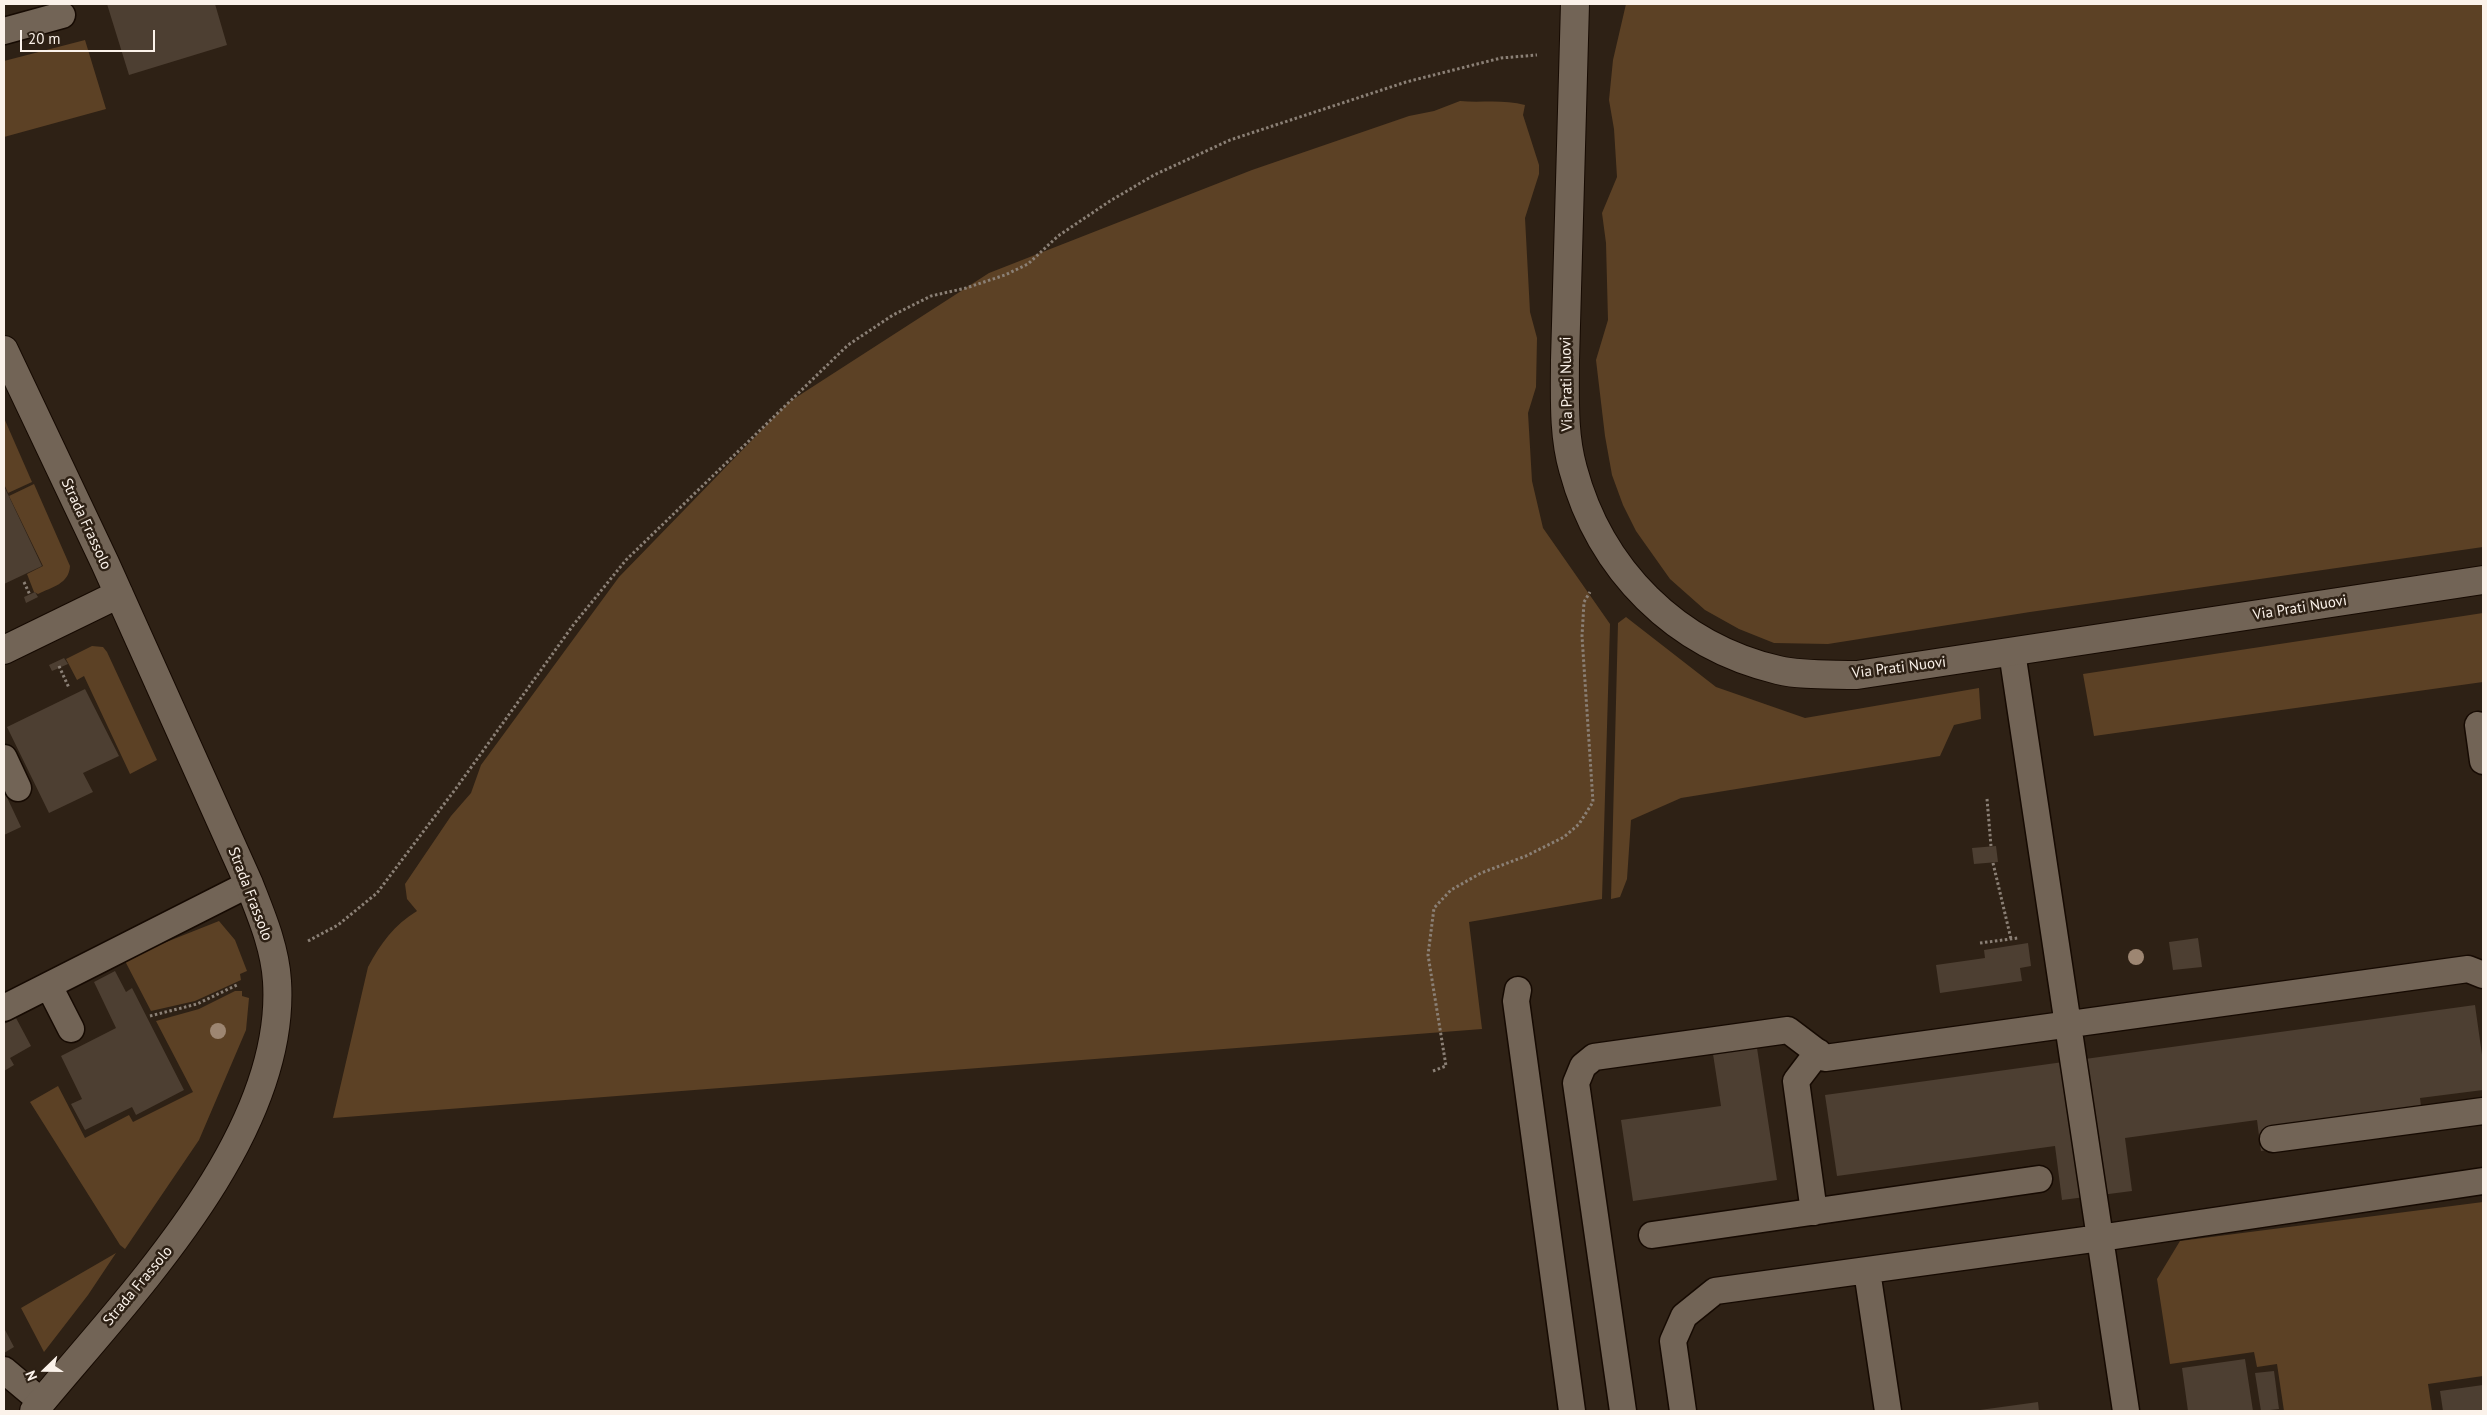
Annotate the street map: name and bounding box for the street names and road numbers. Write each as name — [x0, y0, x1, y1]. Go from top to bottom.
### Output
street label: Via Prati Nuovi — [1557, 336, 1577, 432]
street label: Strada Frassolo — [57, 476, 115, 572]
street label: Via Prati Nuovi — [2252, 592, 2348, 624]
street label: Via Prati Nuovi — [1851, 653, 1947, 683]
street label: Strada Frassolo — [224, 845, 276, 943]
street label: Strada Frassolo — [99, 1242, 177, 1330]

